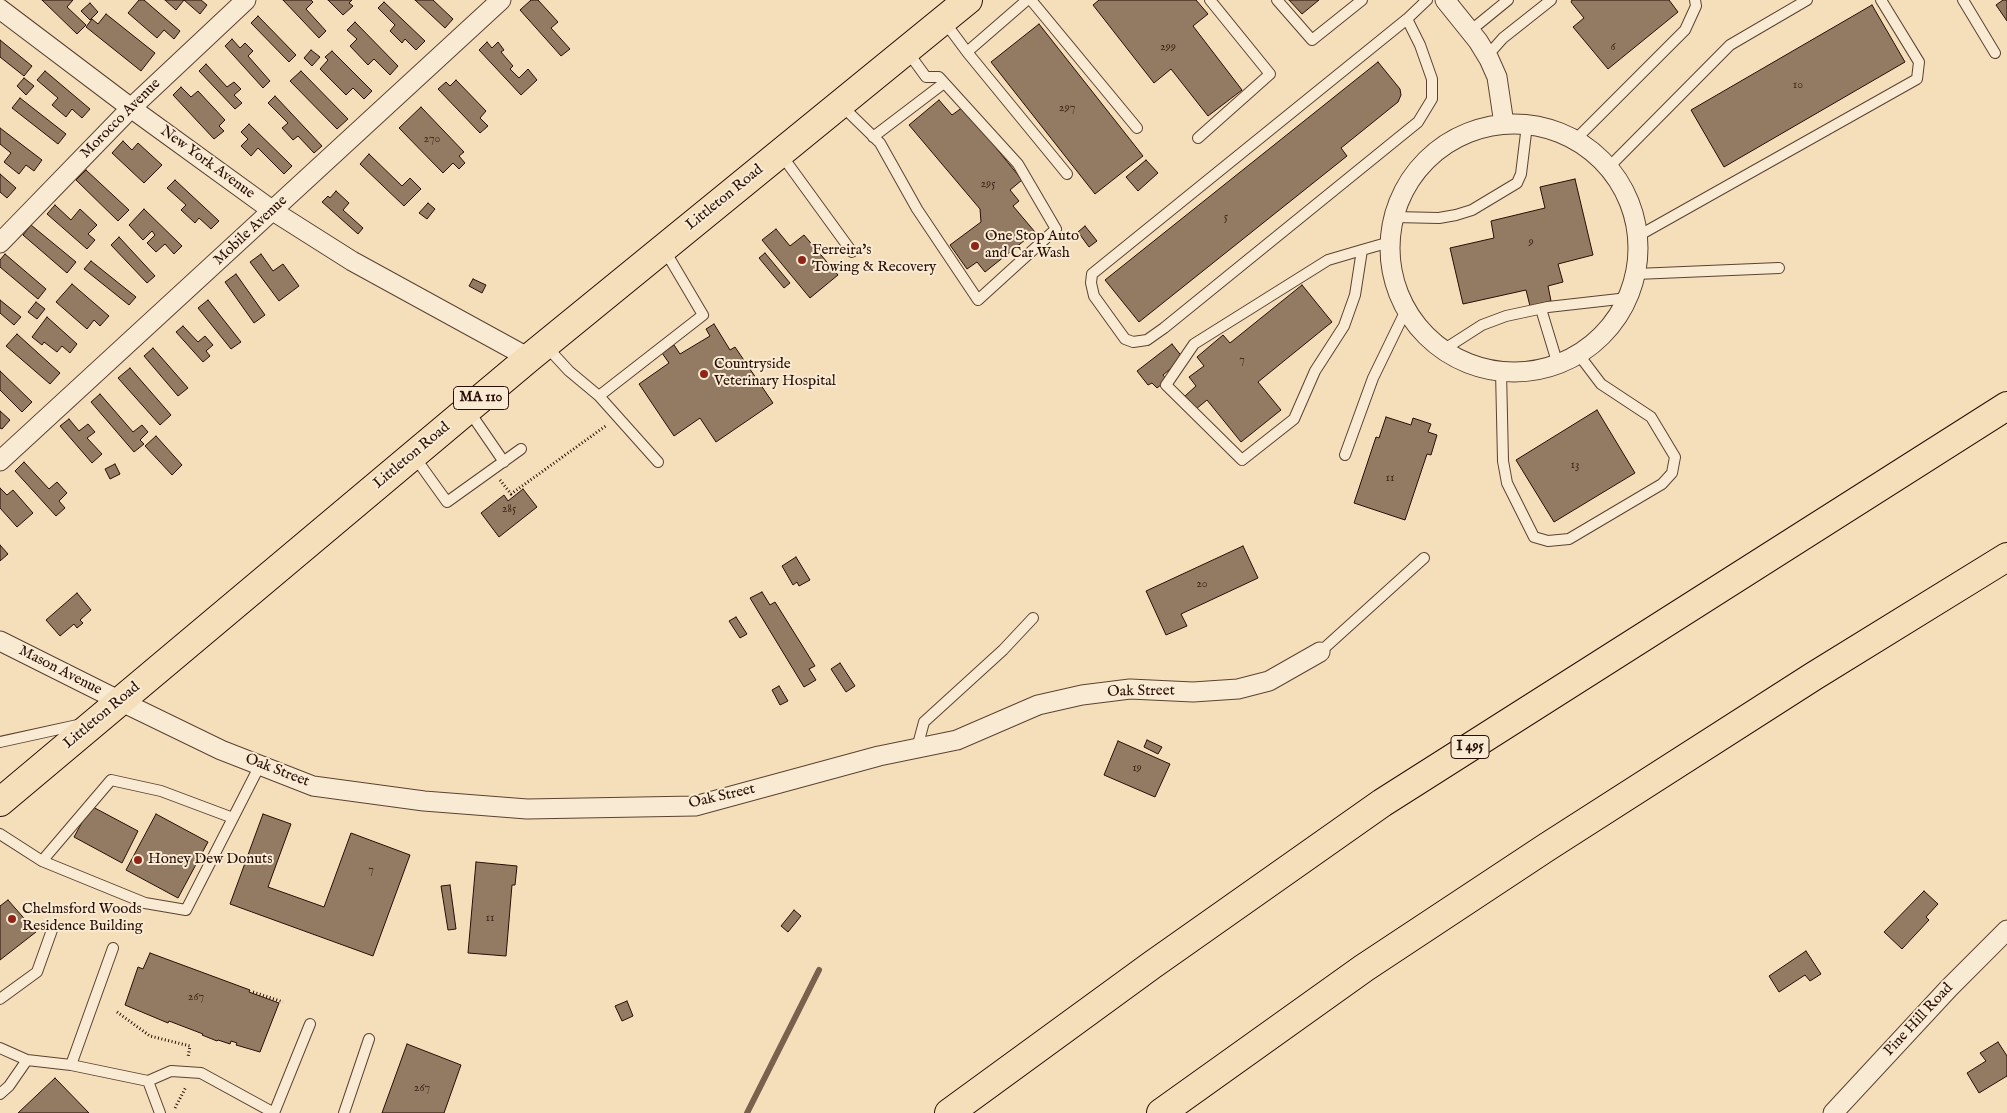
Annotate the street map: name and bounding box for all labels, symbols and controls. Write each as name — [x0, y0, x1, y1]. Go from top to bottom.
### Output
house number: 299 — [1160, 41, 1176, 55]
house number: 6 — [1610, 41, 1616, 55]
street label: Morocco Avenue — [77, 75, 165, 163]
house number: 10 — [1793, 79, 1803, 93]
house number: 297 — [1059, 102, 1075, 116]
street label: New York Avenue — [156, 123, 258, 203]
house number: 270 — [423, 133, 441, 147]
street label: Littleton Road — [683, 161, 767, 235]
house number: 295 — [980, 178, 996, 192]
street label: Mobile Avenue — [210, 192, 292, 270]
house number: 5 — [1224, 211, 1228, 225]
place label: One Stop Auto and Car Wash — [985, 228, 1079, 263]
house number: 9 — [1528, 236, 1534, 250]
marker: One Stop Auto and Car Wash — [969, 240, 981, 252]
place label: Ferreira's Towing & Recovery — [812, 242, 936, 277]
marker: Ferreira's Towing & Recovery — [796, 254, 808, 266]
house number: 7 — [1239, 354, 1245, 368]
place label: Countryside Veterinary Hospital — [714, 356, 836, 391]
marker: Countryside Veterinary Hospital — [698, 368, 710, 380]
road number: MA 110 — [454, 386, 508, 409]
street label: Littleton Road — [370, 419, 454, 493]
house number: 13 — [1571, 459, 1579, 473]
house number: 11 — [1386, 472, 1394, 486]
house number: 285 — [502, 503, 516, 517]
house number: 20 — [1196, 578, 1208, 592]
street label: Mason Avenue — [15, 642, 105, 700]
street label: Littleton Road — [60, 679, 144, 753]
street label: Oak Street — [1107, 682, 1175, 702]
road number: I 495 — [1451, 736, 1489, 759]
street label: Oak Street — [242, 751, 312, 791]
house number: 19 — [1132, 762, 1142, 776]
street label: Oak Street — [687, 781, 757, 813]
place label: Honey Dew Donuts — [148, 851, 272, 869]
marker: Honey Dew Donuts — [132, 854, 144, 866]
house number: 7 — [368, 864, 374, 878]
place label: Chelmsford Woods Residence Building — [22, 901, 143, 936]
house number: 11 — [486, 912, 494, 926]
marker: Chelmsford Woods Residence Building — [6, 913, 18, 925]
street label: Pine Hill Road — [1881, 980, 1957, 1060]
house number: 267 — [188, 991, 204, 1005]
house number: 267 — [414, 1082, 430, 1096]

